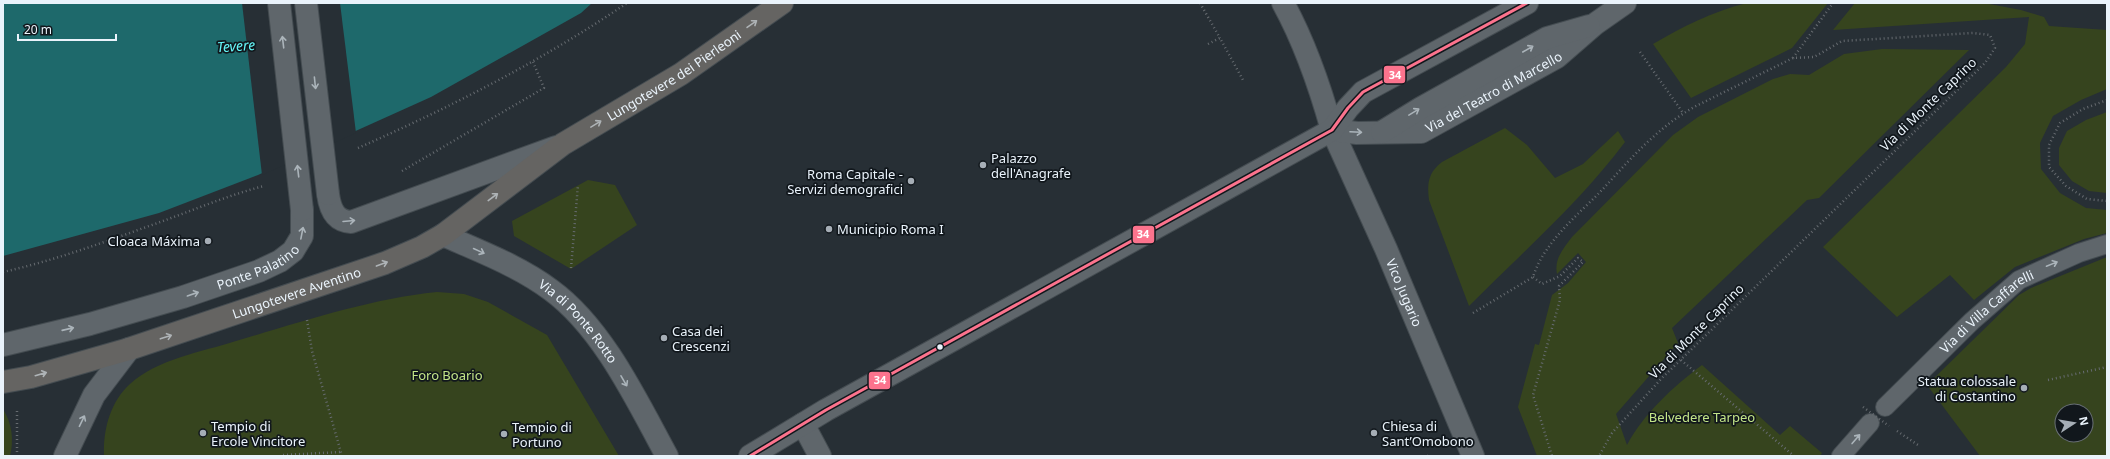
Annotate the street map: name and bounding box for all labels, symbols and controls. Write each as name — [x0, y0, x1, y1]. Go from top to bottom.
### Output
scale bar — [18, 16, 116, 42]
one-way arrow — [747, 20, 758, 28]
text: 20 m — [24, 21, 52, 38]
street label: Lungotevere dei Pierleoni — [603, 26, 745, 125]
water label: Tevere — [216, 35, 256, 56]
one-way arrow — [279, 36, 287, 49]
one-way arrow — [1522, 45, 1534, 53]
street label: Via del Teatro di Marcello — [1422, 47, 1566, 137]
street label: Via di Monte Caprino — [1876, 53, 1980, 155]
line badge: 34 — [1383, 65, 1406, 84]
text: 34 — [1389, 67, 1402, 82]
one-way arrow — [312, 77, 319, 90]
one-way arrow — [1408, 108, 1420, 116]
one-way arrow — [590, 120, 602, 128]
one-way arrow — [1349, 129, 1362, 136]
place label: Palazzo dell'Anagrafe — [991, 149, 1071, 182]
marker: Palazzo dell'Anagrafe — [978, 160, 988, 170]
one-way arrow — [294, 165, 302, 178]
place label: Roma Capitale - Servizi demografici — [787, 165, 903, 198]
marker: Roma Capitale - Servizi demografici — [906, 176, 916, 186]
one-way arrow — [487, 193, 498, 202]
one-way arrow — [342, 217, 355, 224]
place label: Municipio Roma I — [837, 220, 944, 238]
marker: Municipio Roma I — [824, 224, 834, 234]
line badge: 34 — [1132, 225, 1155, 244]
text: 34 — [1137, 226, 1150, 241]
one-way arrow — [298, 227, 306, 240]
place label: Cloaca Máxima — [108, 232, 200, 250]
marker: Cloaca Máxima — [203, 236, 213, 246]
street label: Ponte Palatino — [214, 242, 303, 294]
one-way arrow — [472, 248, 484, 255]
street label: Vico Jugario — [1382, 256, 1427, 330]
one-way arrow — [375, 259, 387, 267]
one-way arrow — [2045, 260, 2057, 267]
street label: Lungotevere Aventino — [230, 263, 363, 323]
street label: Via di Villa Caffarelli — [1936, 266, 2036, 357]
street label: Via di Ponte Rotto — [535, 275, 622, 367]
street label: Via di Monte Caprino — [1644, 279, 1748, 383]
one-way arrow — [187, 289, 199, 297]
place label: Casa dei Crescenzi — [672, 322, 730, 355]
one-way arrow — [61, 325, 74, 333]
one-way arrow — [159, 333, 172, 340]
marker: Casa dei Crescenzi — [659, 333, 669, 343]
unlabelled marker — [935, 342, 945, 352]
park label: Foro Boario — [411, 366, 483, 384]
one-way arrow — [34, 370, 47, 377]
line badge: 34 — [868, 371, 891, 390]
text: 34 — [874, 372, 887, 387]
place label: Statua colossale di Costantino — [1918, 372, 2016, 405]
one-way arrow — [621, 375, 629, 387]
marker: Statua colossale di Costantino — [2019, 383, 2029, 393]
north arrow — [2054, 403, 2094, 443]
park label: Belvedere Tarpeo — [1649, 408, 1755, 426]
one-way arrow — [79, 415, 86, 427]
text: N — [2076, 415, 2093, 427]
place label: Tempio di Ercole Vincitore — [211, 417, 305, 450]
place label: Chiesa di Sant’Omobono — [1382, 417, 1474, 450]
place label: Tempio di Portuno — [512, 418, 572, 451]
marker: Tempio di Ercole Vincitore — [198, 428, 208, 438]
marker: Chiesa di Sant’Omobono — [1369, 428, 1379, 438]
marker: Tempio di Portuno — [499, 429, 509, 439]
one-way arrow — [1851, 434, 1860, 445]

